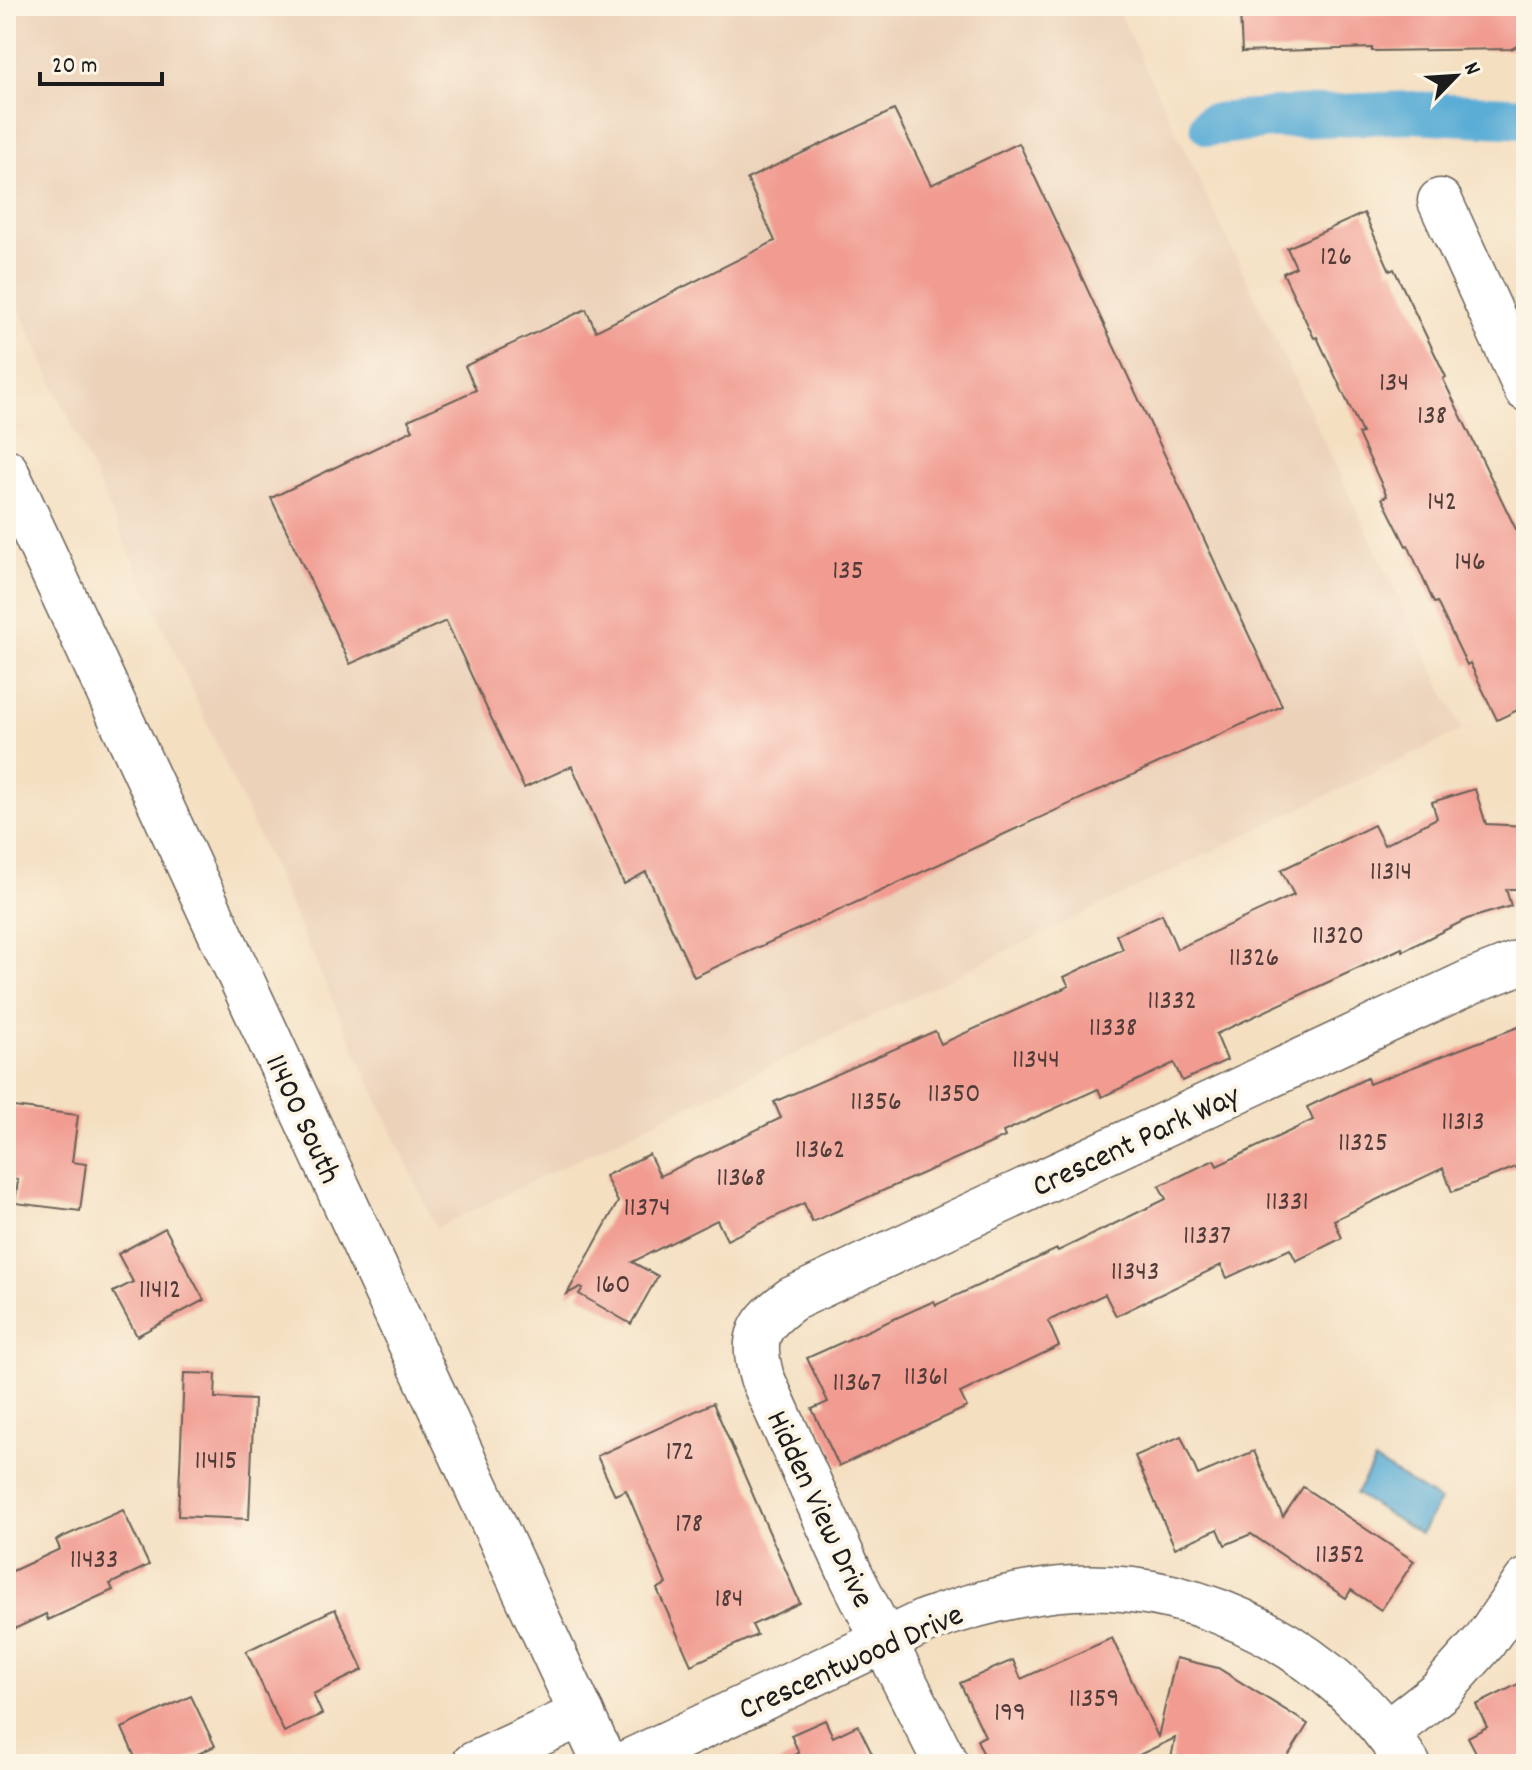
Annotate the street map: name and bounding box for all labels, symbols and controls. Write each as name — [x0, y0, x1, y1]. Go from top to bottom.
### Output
scale bar — [40, 36, 162, 86]
north arrow — [1416, 36, 1496, 116]
text: 20 m — [52, 50, 98, 84]
text: N — [1455, 58, 1487, 81]
house number: 126 — [1320, 239, 1352, 279]
house number: 134 — [1379, 365, 1409, 405]
house number: 138 — [1417, 398, 1447, 438]
house number: 142 — [1427, 484, 1457, 524]
house number: 146 — [1454, 544, 1486, 584]
house number: 135 — [832, 553, 864, 593]
house number: 11314 — [1370, 854, 1412, 894]
house number: 11320 — [1312, 918, 1364, 958]
house number: 11326 — [1229, 940, 1279, 980]
house number: 11332 — [1147, 983, 1197, 1023]
house number: 11338 — [1089, 1010, 1137, 1050]
house number: 11344 — [1012, 1042, 1060, 1082]
street label: 11400 South — [250, 1048, 351, 1192]
street label: Crescent Park Way — [1026, 1075, 1249, 1212]
house number: 11350 — [928, 1076, 980, 1116]
house number: 11356 — [850, 1084, 902, 1124]
house number: 11313 — [1441, 1104, 1485, 1144]
house number: 11325 — [1338, 1125, 1388, 1165]
house number: 11362 — [795, 1132, 845, 1172]
house number: 11368 — [716, 1160, 766, 1200]
house number: 11331 — [1265, 1184, 1309, 1224]
house number: 11374 — [623, 1190, 671, 1230]
house number: 11337 — [1183, 1218, 1231, 1258]
house number: 11343 — [1111, 1254, 1159, 1294]
house number: 160 — [595, 1267, 631, 1307]
house number: 11412 — [139, 1272, 181, 1312]
house number: 11361 — [904, 1359, 948, 1399]
house number: 11367 — [832, 1365, 882, 1405]
street label: Hidden View Drive — [752, 1404, 883, 1617]
house number: 172 — [665, 1434, 695, 1474]
house number: 11415 — [195, 1443, 237, 1483]
house number: 178 — [675, 1506, 703, 1546]
house number: 11352 — [1315, 1537, 1365, 1577]
house number: 11433 — [70, 1542, 118, 1582]
house number: 184 — [715, 1581, 743, 1621]
street label: Crescentwood Drive — [732, 1594, 972, 1735]
house number: 11359 — [1069, 1681, 1119, 1721]
house number: 199 — [994, 1695, 1026, 1735]

